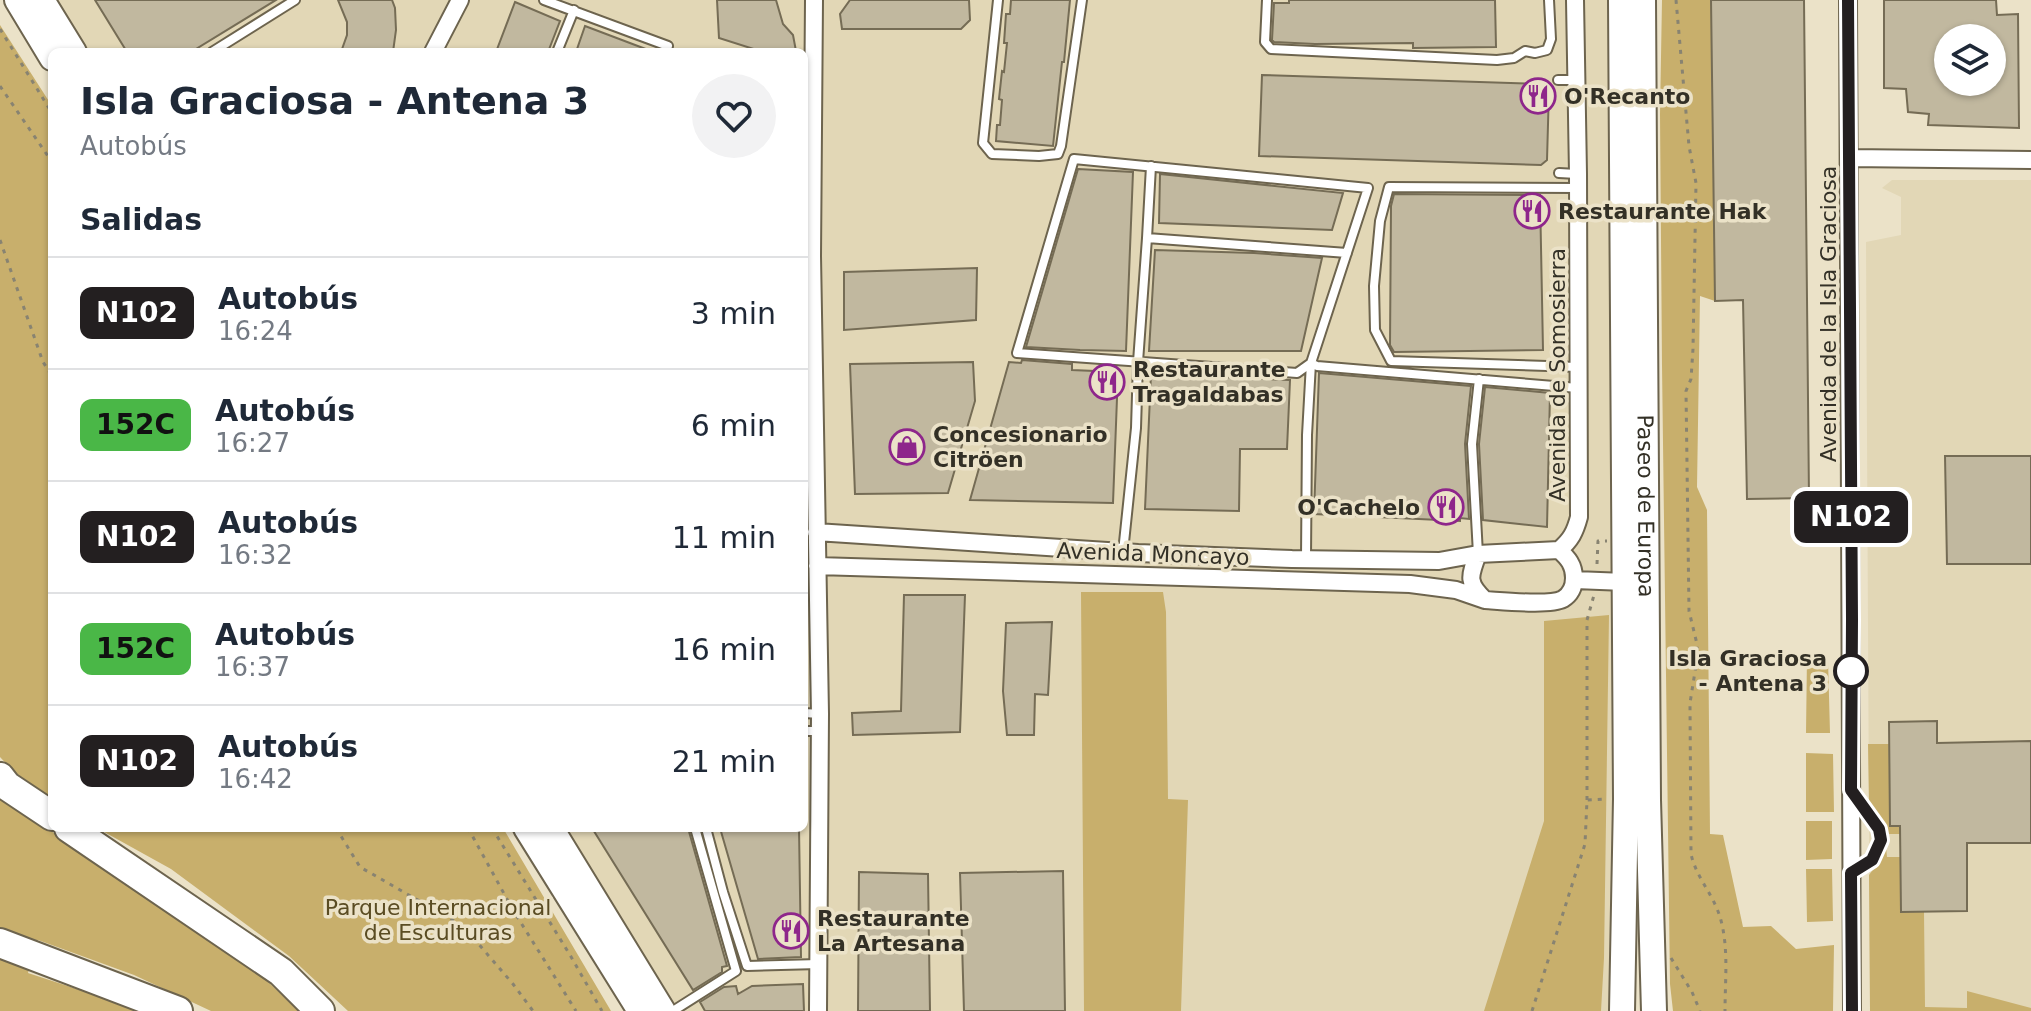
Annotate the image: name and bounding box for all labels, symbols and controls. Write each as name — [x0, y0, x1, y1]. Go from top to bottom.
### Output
map controls — [1934, 24, 2006, 96]
button: layers — [1934, 24, 2006, 96]
button: heart — [692, 74, 776, 158]
restaurant icon: O'Recanto — [1519, 77, 1557, 115]
text: Isla Graciosa - Antena 3 — [80, 79, 589, 123]
place label: O'Recanto — [1564, 84, 1690, 109]
text: Autobús — [80, 131, 187, 161]
street label: Avenida de la Isla Graciosa — [1816, 166, 1841, 462]
restaurant icon: Restaurante Hak — [1513, 192, 1551, 230]
place label: Restaurante Hak — [1558, 199, 1768, 224]
text: Salidas — [80, 202, 202, 237]
street label: Avenida de Somosierra — [1545, 248, 1570, 502]
text: Autobús — [218, 281, 358, 316]
text: N102 — [96, 296, 178, 329]
text: 3 min — [691, 296, 776, 331]
text: 16:24 — [218, 316, 293, 346]
place label: Restaurante Tragaldabas — [1133, 357, 1286, 407]
restaurant icon: Restaurante Tragaldabas — [1088, 363, 1126, 401]
text: Autobús — [215, 393, 355, 428]
text: 152C — [96, 408, 175, 441]
text: 6 min — [691, 408, 776, 443]
street label: Paseo de Europa — [1633, 414, 1659, 598]
place label: Concesionario Citröen — [933, 422, 1108, 472]
text: 16:27 — [215, 428, 290, 458]
shop icon: Concesionario Citröen — [888, 428, 926, 466]
restaurant icon: O'Cachelo — [1427, 488, 1465, 526]
line badge: N102 — [1795, 491, 1907, 543]
place label: O'Cachelo — [1297, 495, 1420, 520]
text: N102 — [1810, 500, 1892, 533]
text: Autobús — [218, 505, 358, 540]
text: N102 — [96, 520, 178, 553]
text: 11 min — [672, 520, 776, 555]
street label: Avenida Moncayo — [1056, 538, 1250, 570]
text: 16:32 — [218, 540, 293, 570]
text: Autobús — [215, 617, 355, 652]
text: 152C — [96, 632, 175, 665]
text: 16 min — [672, 632, 776, 667]
place label: Isla Graciosa - Antena 3 — [1668, 646, 1827, 696]
text: 16:37 — [215, 652, 290, 682]
marker: Isla Graciosa - Antena 3 — [1834, 654, 1868, 688]
text: Autobús — [218, 729, 358, 764]
text: N102 — [96, 744, 178, 777]
text: 21 min — [672, 744, 776, 779]
text: 16:42 — [218, 764, 293, 794]
park label: Parque Internacional de Esculturas — [325, 895, 551, 945]
place label: Restaurante La Artesana — [817, 906, 970, 956]
restaurant icon: Restaurante La Artesana — [772, 912, 810, 950]

